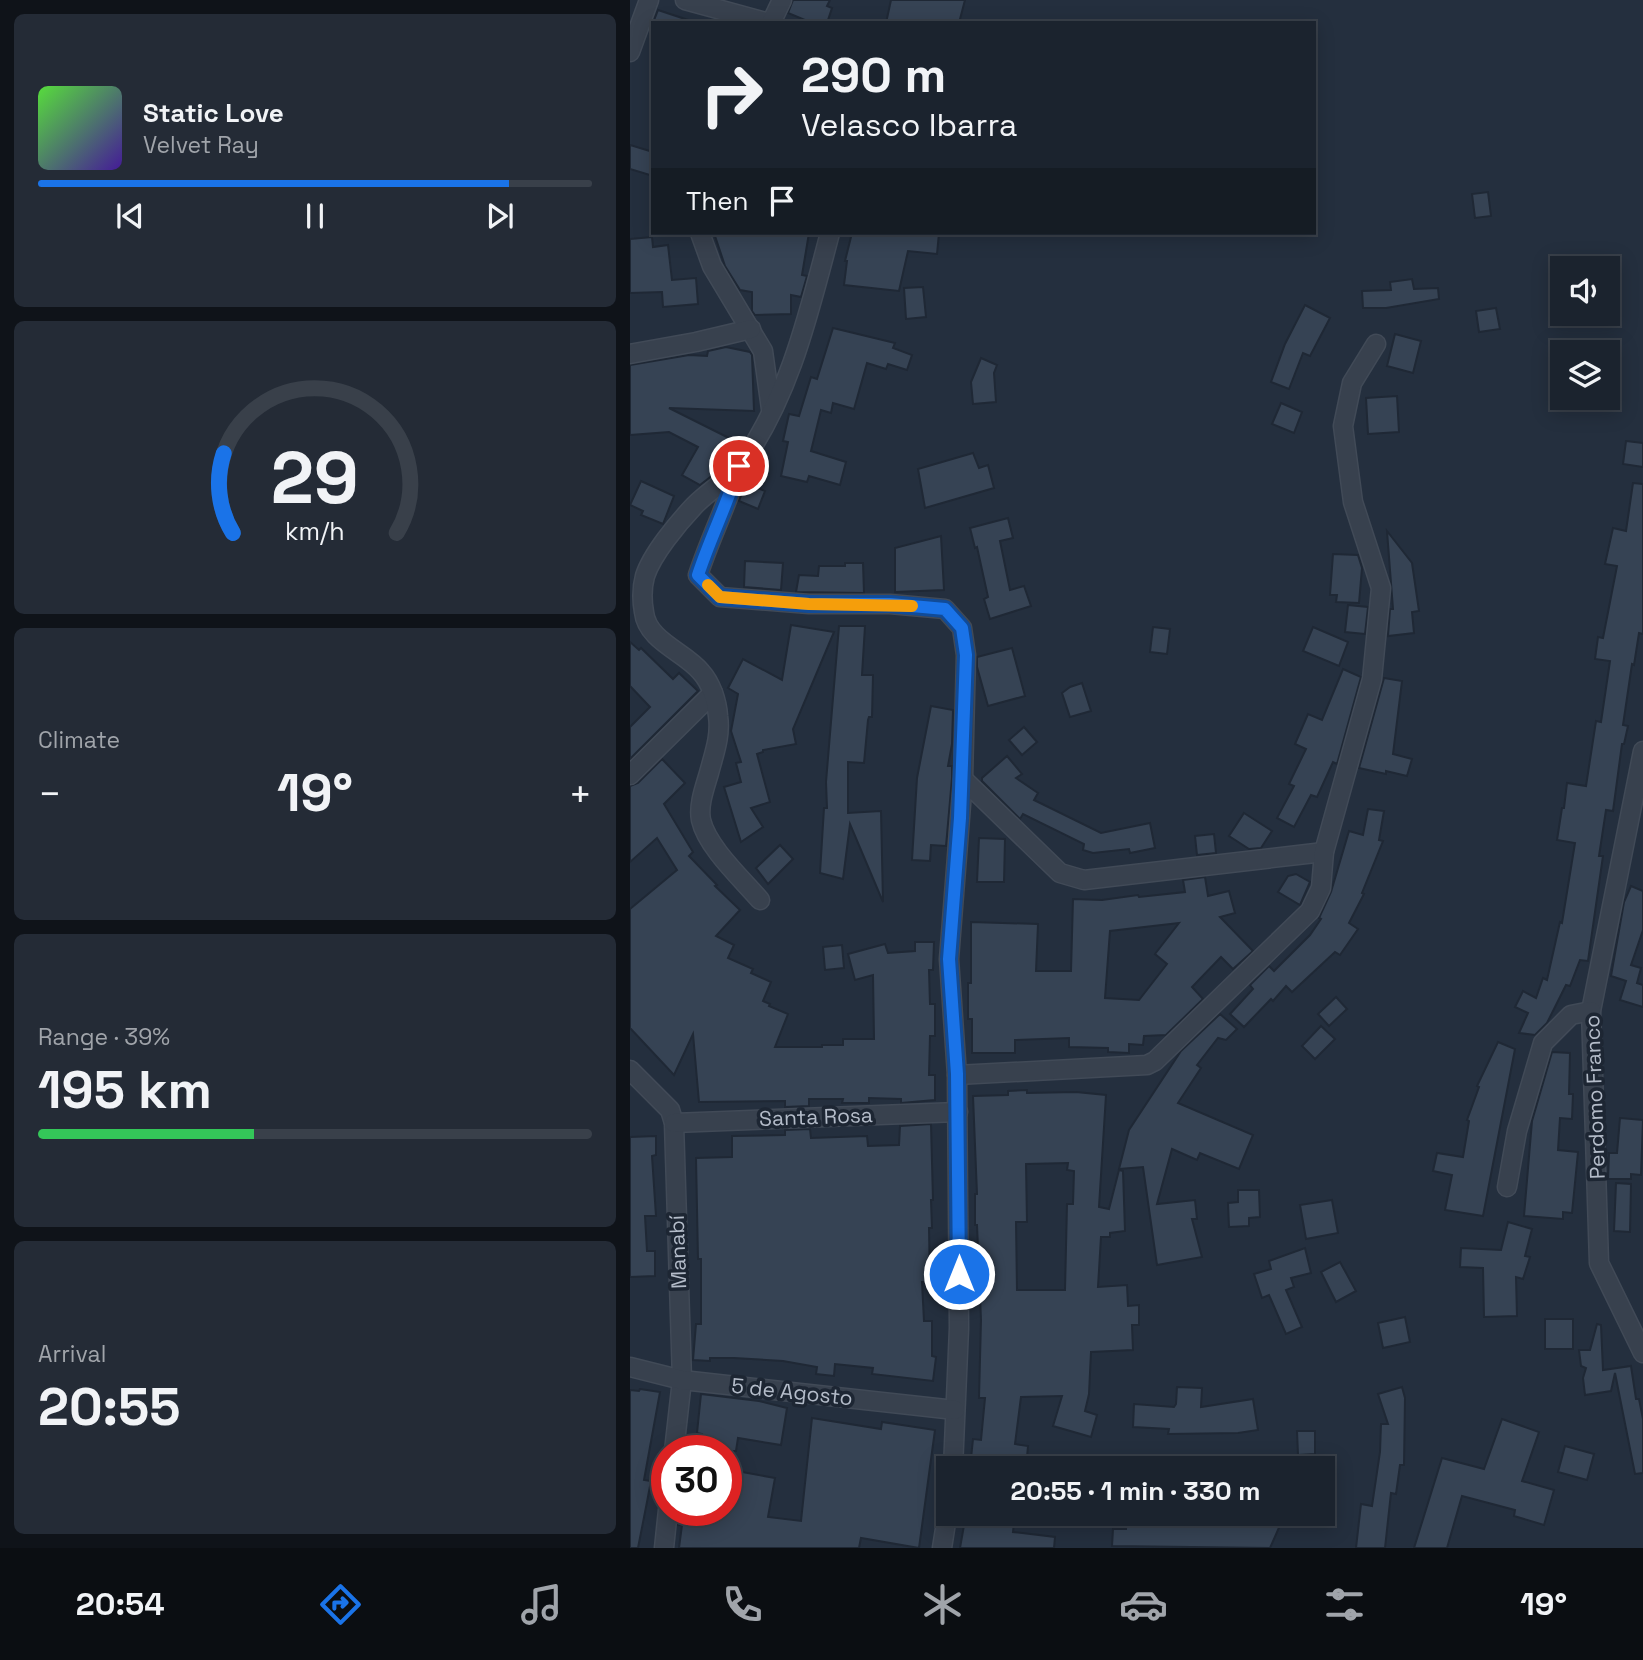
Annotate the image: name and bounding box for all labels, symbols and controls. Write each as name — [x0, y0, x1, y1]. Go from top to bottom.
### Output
text: 290 m — [801, 44, 946, 106]
icon: right — [686, 49, 777, 140]
text: Static Love — [143, 96, 284, 130]
text: Velasco Ibarra — [801, 105, 1017, 145]
text: Velvet Ray — [143, 130, 259, 160]
icon: arrive — [763, 182, 801, 220]
text: Then — [686, 184, 749, 218]
icon: previous — [111, 197, 149, 235]
icon: pause — [296, 197, 334, 235]
icon: next — [481, 197, 519, 235]
map controls — [1550, 256, 1620, 410]
button: sound — [1550, 256, 1620, 326]
button: layers — [1550, 340, 1620, 410]
text: 29 — [271, 432, 359, 525]
pin — [709, 436, 769, 496]
icon: arrive — [720, 447, 758, 485]
text: km/h — [285, 515, 345, 547]
text: Climate — [38, 725, 120, 755]
text: 19° — [277, 760, 353, 826]
text: − — [38, 770, 62, 818]
text: + — [568, 770, 592, 818]
street label: Perdomo Franco — [1578, 1014, 1611, 1180]
text: Range · 39% — [38, 1022, 170, 1052]
text: 195 km — [38, 1057, 212, 1123]
street label: Santa Rosa — [759, 1101, 873, 1132]
street label: Manabí — [663, 1214, 692, 1289]
position arrow — [922, 1237, 996, 1311]
text: Arrival — [38, 1339, 106, 1369]
street label: 5 de Agosto — [730, 1372, 854, 1411]
text: 20:55 — [38, 1374, 180, 1440]
speed limit sign: 30 — [651, 1435, 742, 1526]
text: 20:55 · 1 min · 330 m — [1011, 1474, 1260, 1508]
icon: directions — [316, 1580, 365, 1629]
icon: music — [517, 1580, 566, 1629]
icon: phone — [718, 1580, 767, 1629]
icon: climate — [918, 1580, 967, 1629]
icon: car — [1119, 1580, 1168, 1629]
icon: filters — [1320, 1580, 1369, 1629]
text: 20:54 — [76, 1584, 165, 1624]
text: 19° — [1520, 1584, 1567, 1624]

